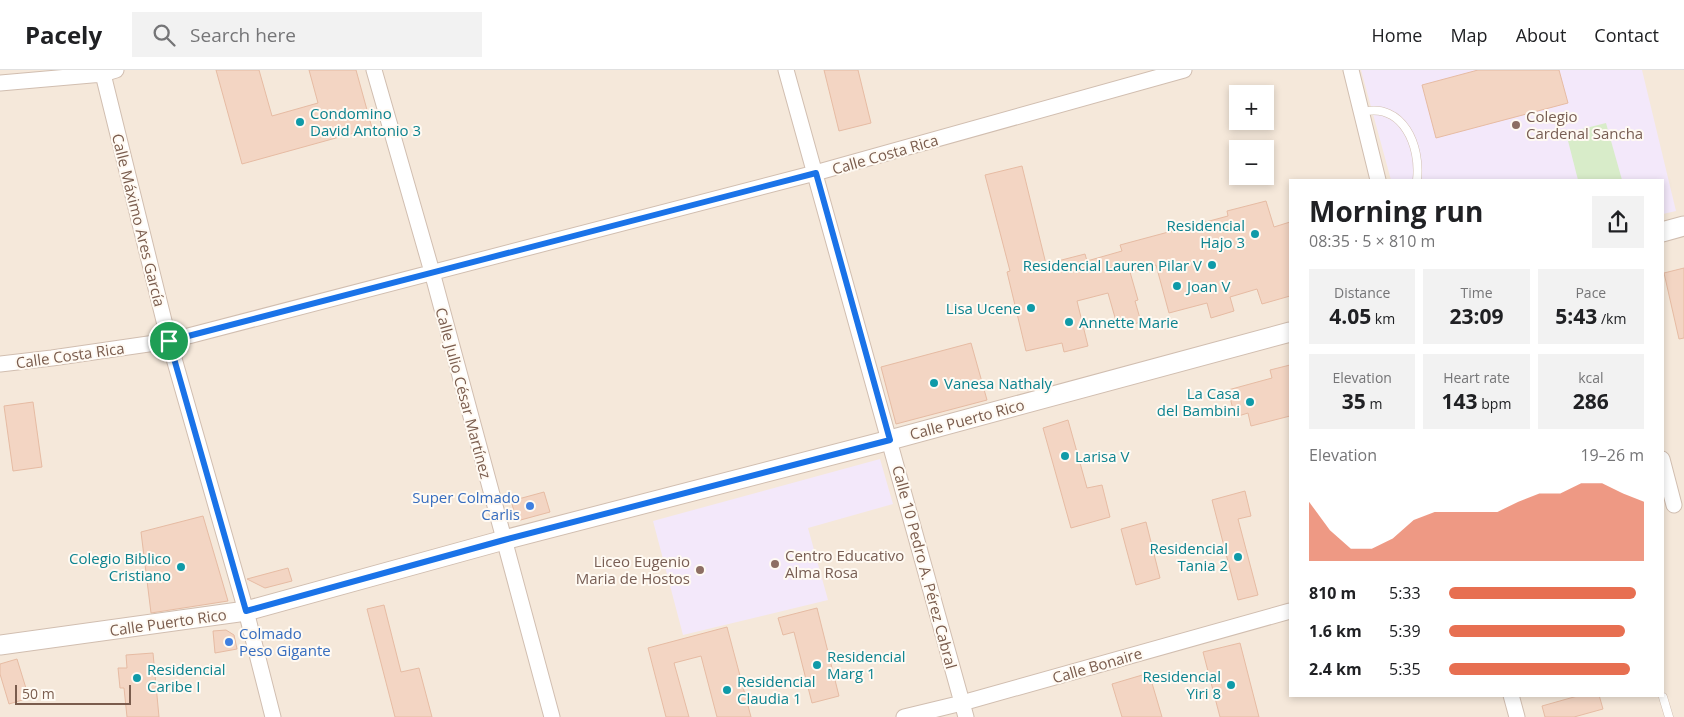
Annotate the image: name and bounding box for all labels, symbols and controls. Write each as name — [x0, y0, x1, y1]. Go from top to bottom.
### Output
search box — [132, 12, 482, 57]
text: Pacely — [25, 18, 102, 51]
icon: search — [150, 21, 178, 49]
text: Search here — [190, 22, 296, 48]
text: Home — [1372, 23, 1422, 47]
text: Map — [1450, 23, 1488, 47]
text: About — [1516, 23, 1566, 47]
text: Contact — [1594, 23, 1659, 47]
map controls — [1229, 85, 1274, 185]
button: + — [1229, 85, 1274, 130]
place label: Condomino David Antonio 3 — [310, 103, 421, 140]
place label: Colegio Cardenal Sancha — [1526, 106, 1643, 143]
marker: Condomino David Antonio 3 — [294, 116, 306, 128]
marker: Colegio Cardenal Sancha — [1510, 119, 1522, 131]
street label: Calle Costa Rica — [830, 129, 940, 179]
street label: Calle Máximo Ares García — [108, 131, 170, 309]
button: − — [1229, 140, 1274, 185]
text: Morning run — [1309, 192, 1483, 230]
button: share — [1592, 196, 1644, 248]
place label: Residencial Hajo 3 — [1166, 215, 1245, 252]
marker: Residencial Hajo 3 — [1249, 228, 1261, 240]
text: 08:35 · 5 × 810 m — [1309, 230, 1435, 252]
place label: Residencial Lauren Pilar V — [1023, 255, 1202, 275]
marker: Residencial Lauren Pilar V — [1206, 259, 1218, 271]
place label: Joan V — [1185, 276, 1230, 296]
marker: Joan V — [1171, 280, 1183, 292]
text: Distance — [1334, 283, 1390, 302]
text: Time — [1460, 283, 1493, 302]
text: Pace — [1575, 283, 1606, 302]
place label: Lisa Ucene — [946, 298, 1021, 318]
marker: Lisa Ucene — [1025, 302, 1037, 314]
text: 4.05 — [1329, 302, 1371, 330]
text: 23:09 — [1449, 302, 1504, 330]
text: 5:43 — [1555, 302, 1597, 330]
street label: Calle Julio César Martínez — [431, 305, 497, 481]
text: km — [1371, 309, 1395, 328]
text: /km — [1597, 309, 1626, 328]
place label: Annette Marie — [1079, 312, 1179, 332]
marker: Annette Marie — [1063, 316, 1075, 328]
pin — [148, 320, 190, 362]
icon: arrive — [155, 327, 183, 355]
street label: Calle Costa Rica — [14, 337, 126, 373]
text: Elevation — [1332, 368, 1392, 387]
text: Heart rate — [1443, 368, 1510, 387]
text: kcal — [1578, 368, 1604, 387]
place label: Vanesa Nathaly — [944, 373, 1053, 393]
marker: Vanesa Nathaly — [928, 377, 940, 389]
place label: La Casa del Bambini — [1157, 383, 1240, 420]
text: 35 — [1342, 387, 1366, 415]
text: 143 — [1442, 387, 1478, 415]
text: 286 — [1573, 387, 1609, 415]
street label: Calle Puerto Rico — [907, 394, 1027, 444]
text: m — [1366, 394, 1382, 413]
text: bpm — [1478, 394, 1511, 413]
marker: La Casa del Bambini — [1244, 396, 1256, 408]
text: Elevation — [1309, 444, 1377, 466]
text: 19–26 m — [1580, 444, 1644, 466]
place label: Larisa V — [1075, 446, 1129, 466]
marker: Larisa V — [1059, 450, 1071, 462]
street label: Calle 10 Pedro A. Pérez Cabral — [888, 463, 962, 671]
place label: Super Colmado Carlis — [412, 487, 520, 524]
marker: Super Colmado Carlis — [524, 500, 536, 512]
place label: Residencial Tania 2 — [1149, 538, 1228, 575]
place label: Centro Educativo Alma Rosa — [785, 545, 904, 582]
place label: Colegio Biblico Cristiano — [69, 548, 171, 585]
place label: Liceo Eugenio Maria de Hostos — [576, 551, 690, 588]
marker: Residencial Tania 2 — [1232, 551, 1244, 563]
marker: Centro Educativo Alma Rosa — [769, 558, 781, 570]
marker: Colegio Biblico Cristiano — [175, 561, 187, 573]
marker: Liceo Eugenio Maria de Hostos — [694, 564, 706, 576]
text: 810 m — [1309, 582, 1356, 604]
text: 5:33 — [1389, 582, 1421, 604]
street label: Calle Puerto Rico — [108, 604, 228, 640]
text: 1.6 km — [1309, 620, 1362, 642]
text: 5:39 — [1389, 620, 1421, 642]
place label: Colmado Peso Gigante — [239, 623, 331, 660]
marker: Colmado Peso Gigante — [223, 636, 235, 648]
street label: Calle Bonaire — [1050, 643, 1144, 687]
place label: Residencial Marg 1 — [827, 646, 906, 683]
text: 2.4 km — [1309, 658, 1362, 680]
text: 5:35 — [1389, 658, 1421, 680]
place label: Residencial Caribe I — [147, 659, 226, 696]
marker: Residencial Marg 1 — [811, 659, 823, 671]
place label: Residencial Yiri 8 — [1142, 666, 1221, 703]
place label: Residencial Claudia 1 — [737, 671, 816, 708]
marker: Residencial Caribe I — [131, 672, 143, 684]
marker: Residencial Yiri 8 — [1225, 679, 1237, 691]
scale bar — [15, 682, 131, 705]
text: 50 m — [22, 684, 55, 703]
marker: Residencial Claudia 1 — [721, 684, 733, 696]

